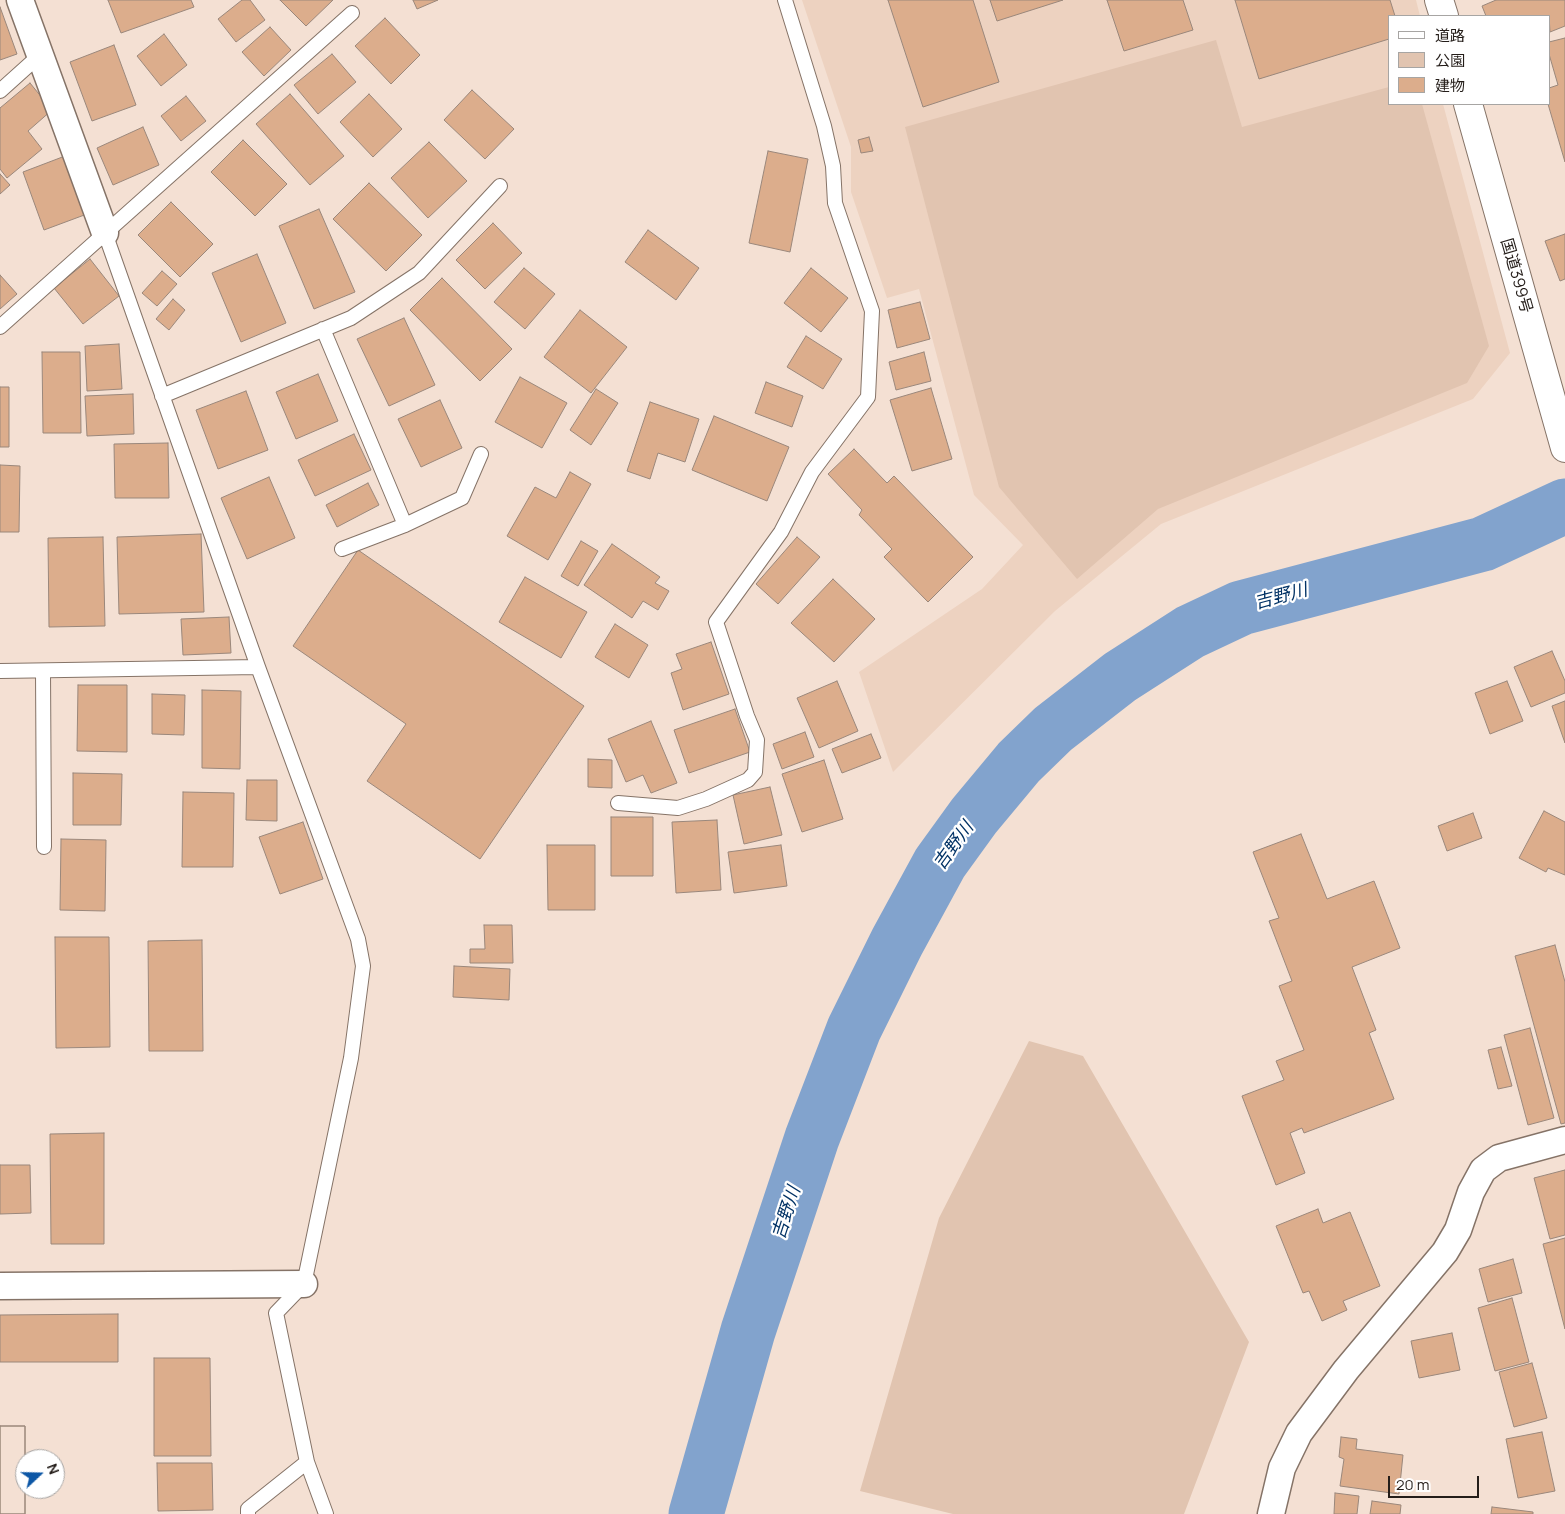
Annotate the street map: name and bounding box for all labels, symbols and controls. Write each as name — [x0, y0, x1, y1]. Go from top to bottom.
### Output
legend — [1388, 15, 1550, 105]
text: 道路 — [1435, 25, 1465, 46]
text: 公園 — [1435, 50, 1465, 71]
text: 建物 — [1435, 75, 1465, 96]
street label: 国道399号 — [1496, 236, 1536, 316]
water label: 吉野川 — [1252, 580, 1310, 614]
water label: 吉野川 — [929, 818, 979, 874]
water label: 吉野川 — [768, 1184, 806, 1242]
north arrow — [15, 1449, 65, 1499]
text: N — [43, 1461, 64, 1477]
scale bar — [1390, 1466, 1481, 1498]
text: 20 m — [1396, 1474, 1429, 1495]

